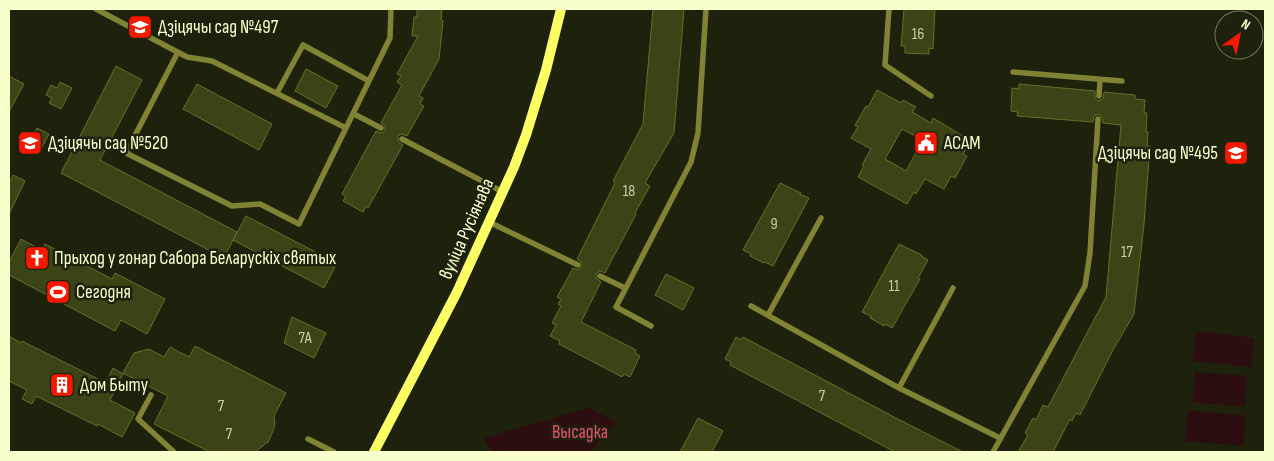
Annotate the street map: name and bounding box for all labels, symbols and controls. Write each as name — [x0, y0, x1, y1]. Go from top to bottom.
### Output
north arrow — [1214, 10, 1264, 60]
school or university icon: Дзіцячы сад №497 — [127, 14, 153, 40]
text: N — [1238, 15, 1254, 34]
place label: Дзіцячы сад №497 — [158, 16, 279, 39]
house number: 16 — [912, 25, 924, 44]
school or university icon: Дзіцячы сад №520 — [17, 130, 43, 156]
public building icon: АСАМ — [913, 130, 939, 156]
place label: Дзіцячы сад №520 — [48, 132, 168, 155]
place label: АСАМ — [943, 132, 981, 155]
school or university icon: Дзіцячы сад №495 — [1223, 140, 1249, 166]
place label: Дзіцячы сад №495 — [1098, 142, 1218, 165]
street label: вуліца Русіянава — [435, 175, 499, 283]
house number: 18 — [623, 182, 635, 201]
house number: 9 — [770, 215, 778, 234]
house number: 17 — [1121, 243, 1134, 262]
church icon: Прыход у гонар Сабора Беларускіх святых — [24, 245, 50, 271]
place label: Прыход у гонар Сабора Беларускіх святых — [54, 247, 336, 270]
house number: 11 — [888, 277, 900, 296]
sports icon: Сегодня — [45, 279, 71, 305]
place label: Сегодня — [76, 281, 131, 304]
house number: 7А — [299, 329, 312, 348]
building icon: Дом Быту — [49, 372, 75, 398]
place label: Дом Быту — [80, 374, 149, 397]
house number: 7 — [819, 387, 826, 406]
house number: 7 — [218, 397, 225, 416]
park label: Высадка — [552, 421, 608, 444]
house number: 7 — [226, 425, 233, 444]

